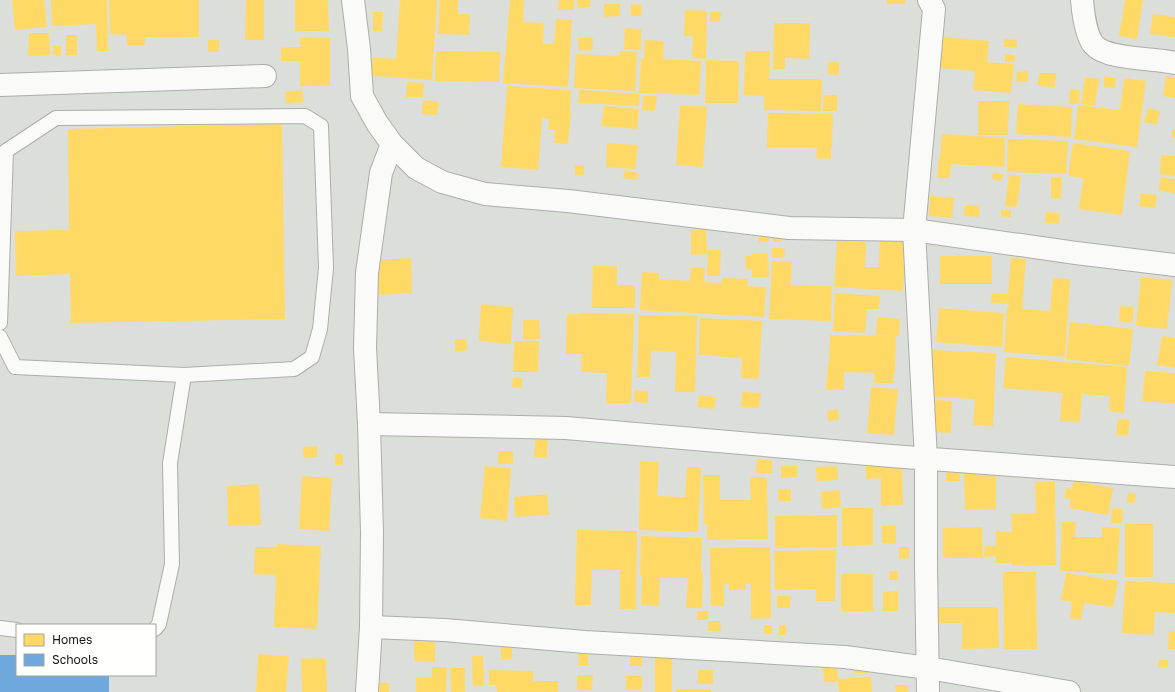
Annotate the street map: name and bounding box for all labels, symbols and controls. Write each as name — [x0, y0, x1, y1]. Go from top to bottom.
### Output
legend — [16, 624, 156, 676]
text: Homes — [52, 632, 92, 647]
text: Schools — [52, 652, 98, 667]

